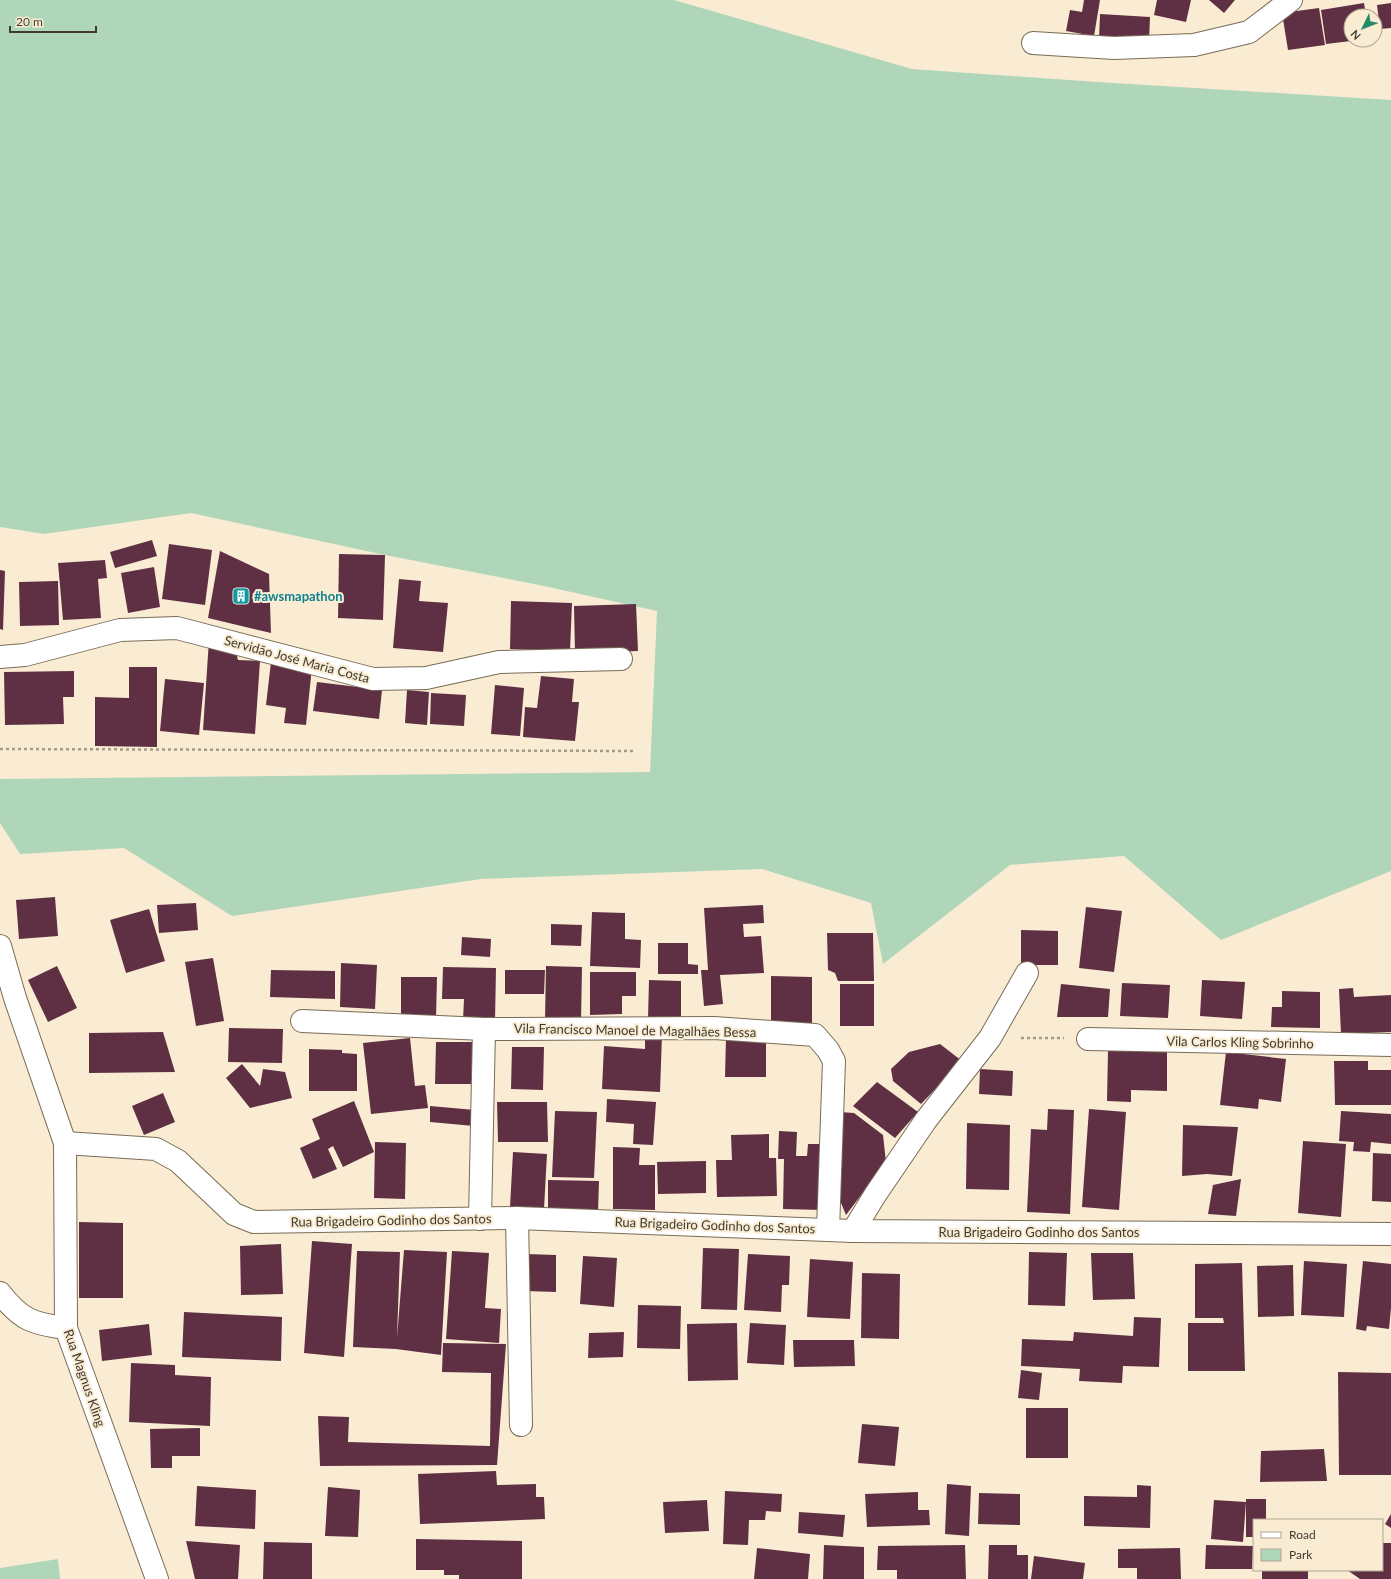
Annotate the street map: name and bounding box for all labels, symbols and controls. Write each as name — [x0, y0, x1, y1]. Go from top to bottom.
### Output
scale bar — [10, 8, 96, 34]
north arrow — [1343, 8, 1383, 48]
text: 20 m — [16, 14, 43, 29]
text: N — [1348, 28, 1363, 43]
building icon: #awsmapathon — [231, 586, 251, 606]
place label: #awsmapathon — [254, 588, 343, 604]
street label: Servidão José Maria Costa — [223, 632, 371, 686]
street label: Vila Francisco Manoel de Magalhães Bessa — [514, 1020, 756, 1040]
street label: Vila Carlos Kling Sobrinho — [1166, 1033, 1314, 1051]
street label: Rua Brigadeiro Godinho dos Santos — [290, 1210, 492, 1230]
street label: Rua Brigadeiro Godinho dos Santos — [614, 1213, 816, 1237]
street label: Rua Brigadeiro Godinho dos Santos — [939, 1224, 1140, 1240]
street label: Rua Magnus Kling — [61, 1327, 109, 1429]
legend — [1253, 1519, 1383, 1571]
text: Road — [1289, 1527, 1316, 1542]
text: Park — [1289, 1547, 1313, 1562]

